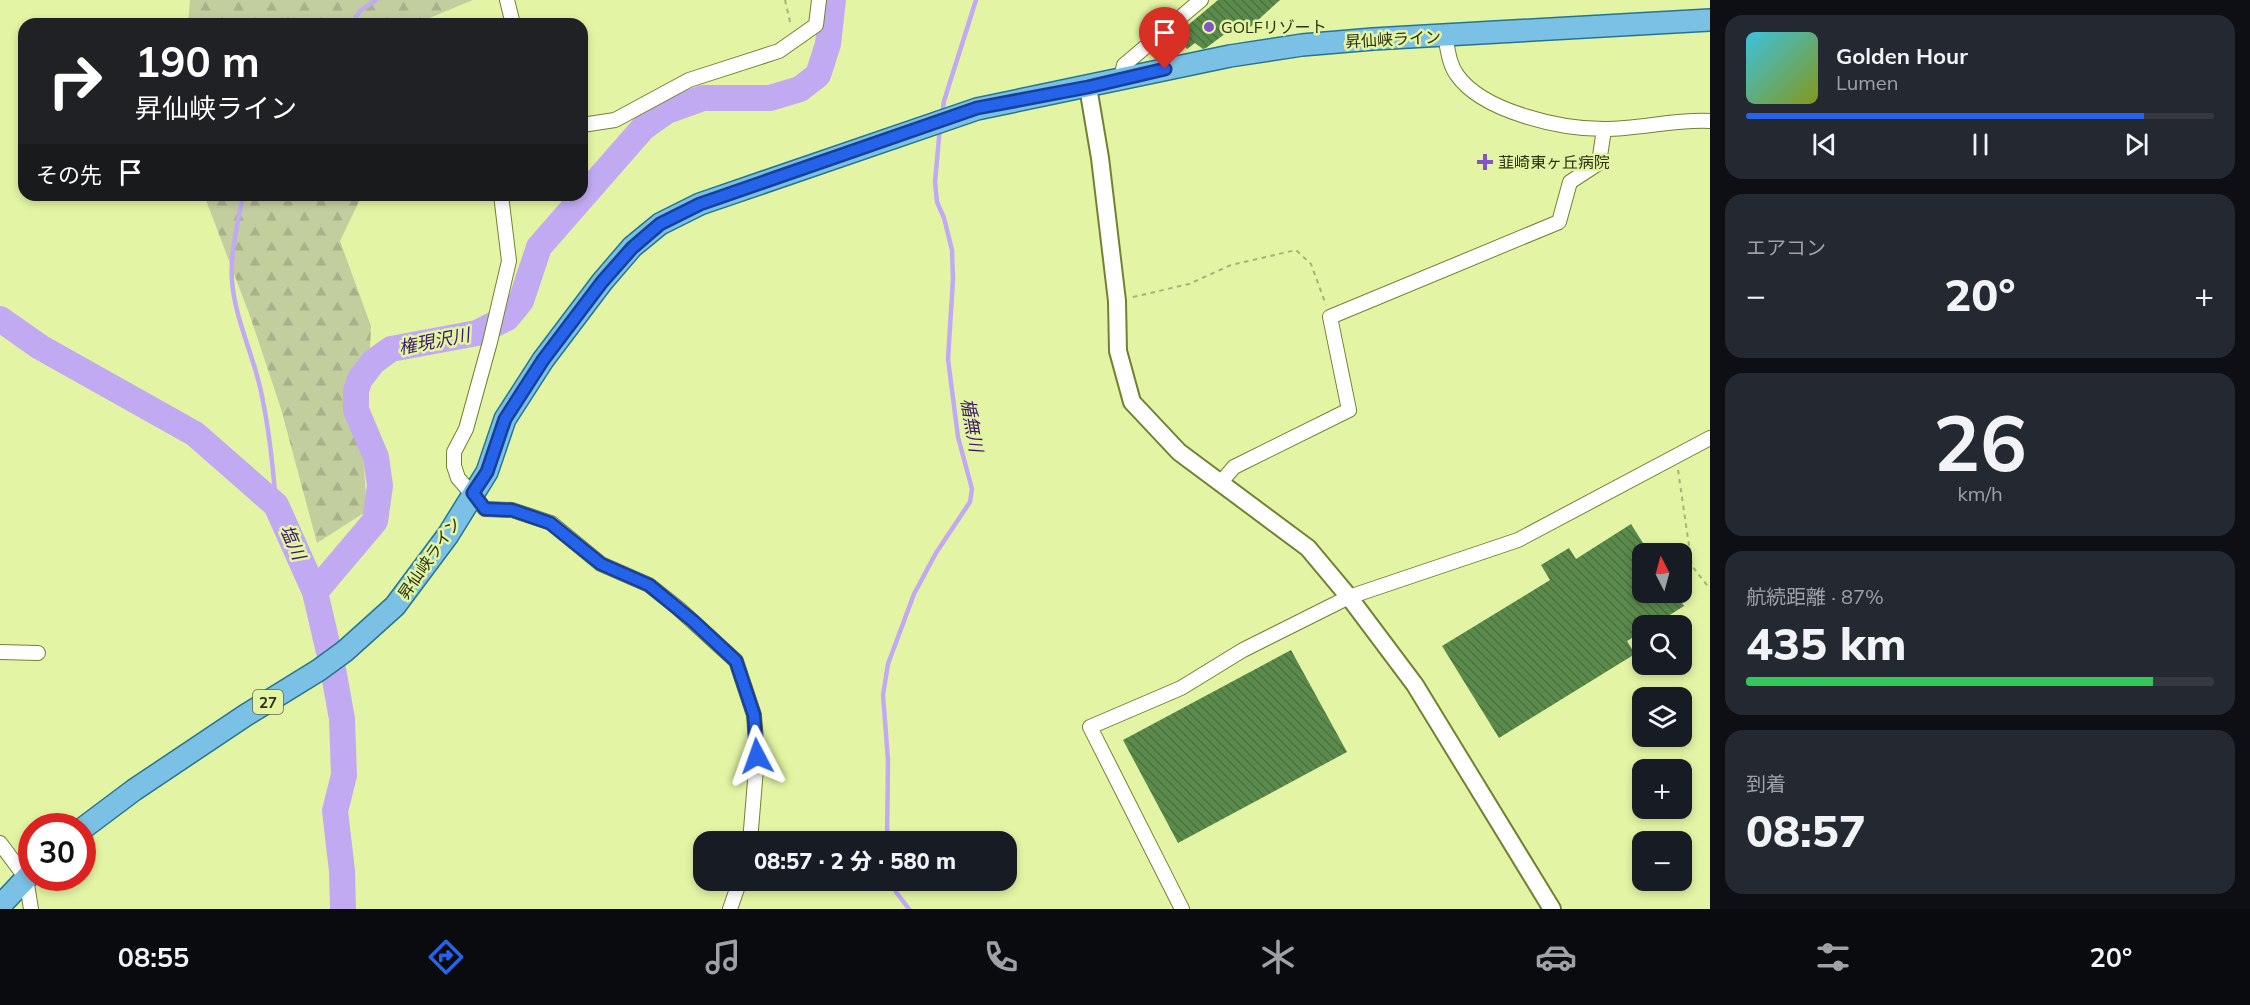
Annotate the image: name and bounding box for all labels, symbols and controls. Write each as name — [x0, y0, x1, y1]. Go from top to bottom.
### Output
pin — [1139, 7, 1190, 69]
icon: arrive — [1148, 16, 1181, 49]
place label: GOLFリゾート — [1221, 17, 1327, 37]
marker: GOLFリゾート — [1202, 20, 1216, 34]
street label: 昇仙峡ライン — [1345, 27, 1441, 51]
text: 190 m — [135, 35, 260, 88]
icon: right — [36, 42, 114, 120]
text: Golden Hour — [1836, 42, 1968, 70]
text: Lumen — [1836, 70, 1898, 95]
text: 昇仙峡ライン — [135, 91, 297, 125]
icon: previous — [1808, 128, 1841, 161]
icon: pause — [1964, 128, 1997, 161]
icon: next — [2120, 128, 2153, 161]
place label: 韮崎東ヶ丘病院 — [1498, 152, 1610, 172]
marker: 韮崎東ヶ丘病院 — [1476, 153, 1494, 171]
icon: arrive — [114, 156, 147, 189]
text: その先 — [36, 161, 102, 189]
text: エアコン — [1746, 235, 1826, 260]
text: 20° — [1944, 266, 2016, 322]
text: − — [1746, 274, 1766, 315]
text: + — [2194, 274, 2214, 315]
water label: 権現沢川 — [396, 322, 473, 359]
text: 26 — [1933, 393, 2027, 491]
water label: 楯無川 — [956, 396, 988, 456]
text: km/h — [1957, 481, 2003, 506]
street label: 昇仙峡ライン — [393, 513, 465, 603]
water label: 塩川 — [275, 521, 312, 565]
north arrow — [1632, 543, 1692, 603]
map controls — [1632, 543, 1692, 891]
text: 航続距離 · 87% — [1746, 584, 1884, 609]
button: search — [1632, 615, 1692, 675]
text: 435 km — [1746, 615, 1907, 671]
button: layers — [1632, 687, 1692, 747]
road number: 27 — [253, 690, 283, 714]
position arrow — [725, 724, 789, 788]
button: + — [1632, 759, 1692, 819]
text: 到着 — [1746, 771, 1786, 796]
text: 08:57 — [1746, 802, 1866, 858]
speed limit sign: 30 — [18, 813, 96, 891]
button: − — [1632, 831, 1692, 891]
text: 08:57 · 2 分 · 580 m — [754, 847, 956, 875]
icon: directions — [425, 936, 467, 978]
icon: music — [702, 936, 744, 978]
icon: phone — [980, 936, 1022, 978]
icon: climate — [1257, 936, 1299, 978]
icon: car — [1535, 936, 1577, 978]
icon: filters — [1812, 936, 1854, 978]
text: 08:55 — [118, 940, 189, 974]
text: 20° — [2090, 940, 2132, 974]

